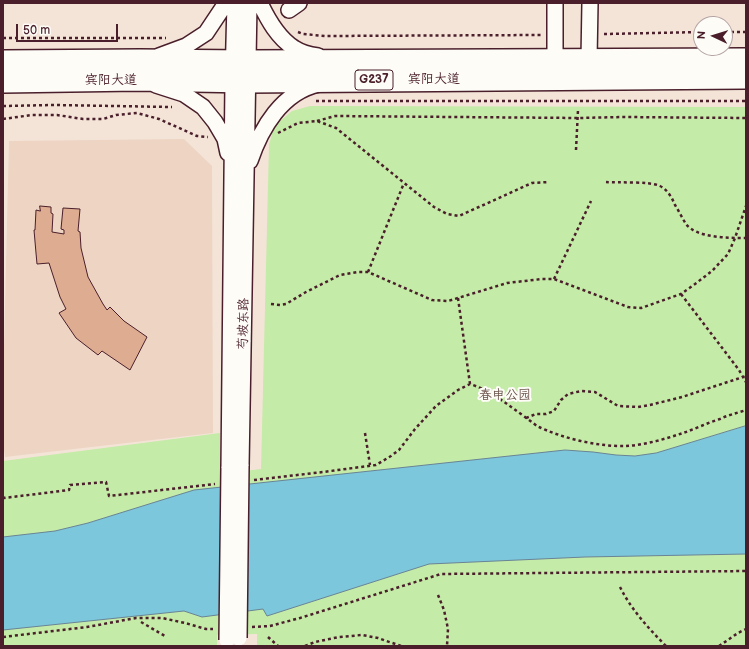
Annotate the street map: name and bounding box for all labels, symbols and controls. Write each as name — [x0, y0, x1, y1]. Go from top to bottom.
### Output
scale bar — [18, 16, 120, 42]
north arrow — [693, 16, 733, 56]
text: 50 m — [23, 23, 50, 38]
text: N — [695, 31, 708, 40]
road number: G237 — [355, 70, 393, 90]
street label: 宾阳大道 — [408, 72, 460, 88]
street label: 宾阳大道 — [85, 73, 137, 89]
street label: 芍坡东路 — [236, 298, 252, 350]
park label: 春申公园 — [479, 388, 531, 404]

